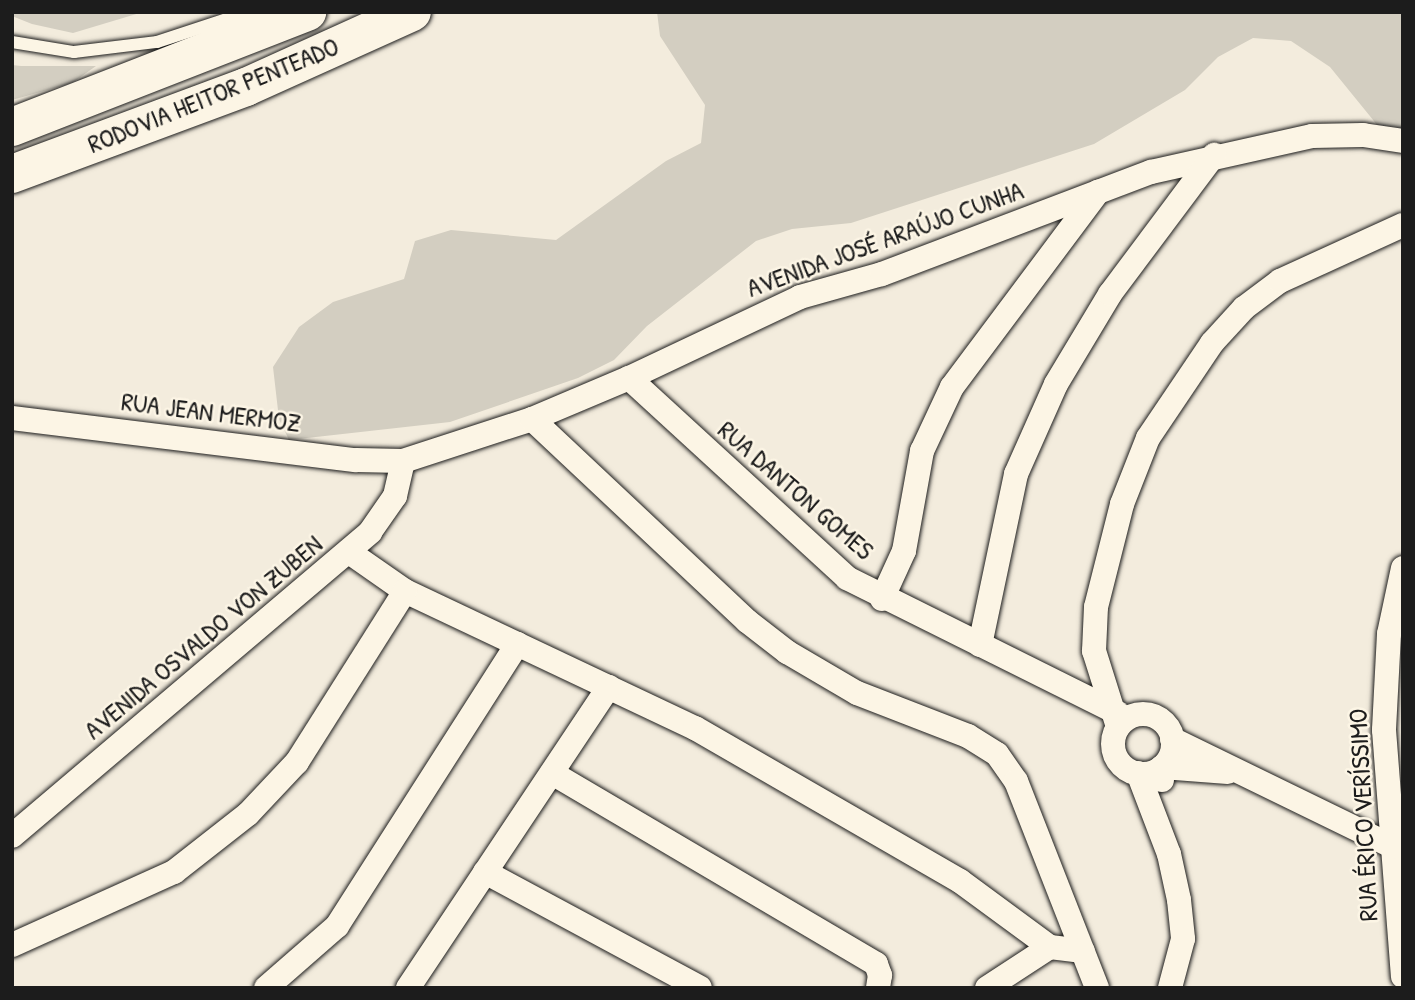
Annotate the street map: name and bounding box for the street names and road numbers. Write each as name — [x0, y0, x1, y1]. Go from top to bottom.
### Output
street label: RODOVIA HEITOR PENTEADO — [83, 30, 343, 160]
street label: AVENIDA JOSÉ ARAÚJO CUNHA — [742, 174, 1028, 304]
street label: RUA JEAN MERMOZ — [120, 386, 302, 438]
street label: RUA DANTON GOMES — [712, 414, 880, 566]
street label: AVENIDA OSVALDO VON ZUBEN — [78, 528, 328, 746]
street label: RUA ÉRICO VERÍSSIMO — [1342, 708, 1384, 922]

